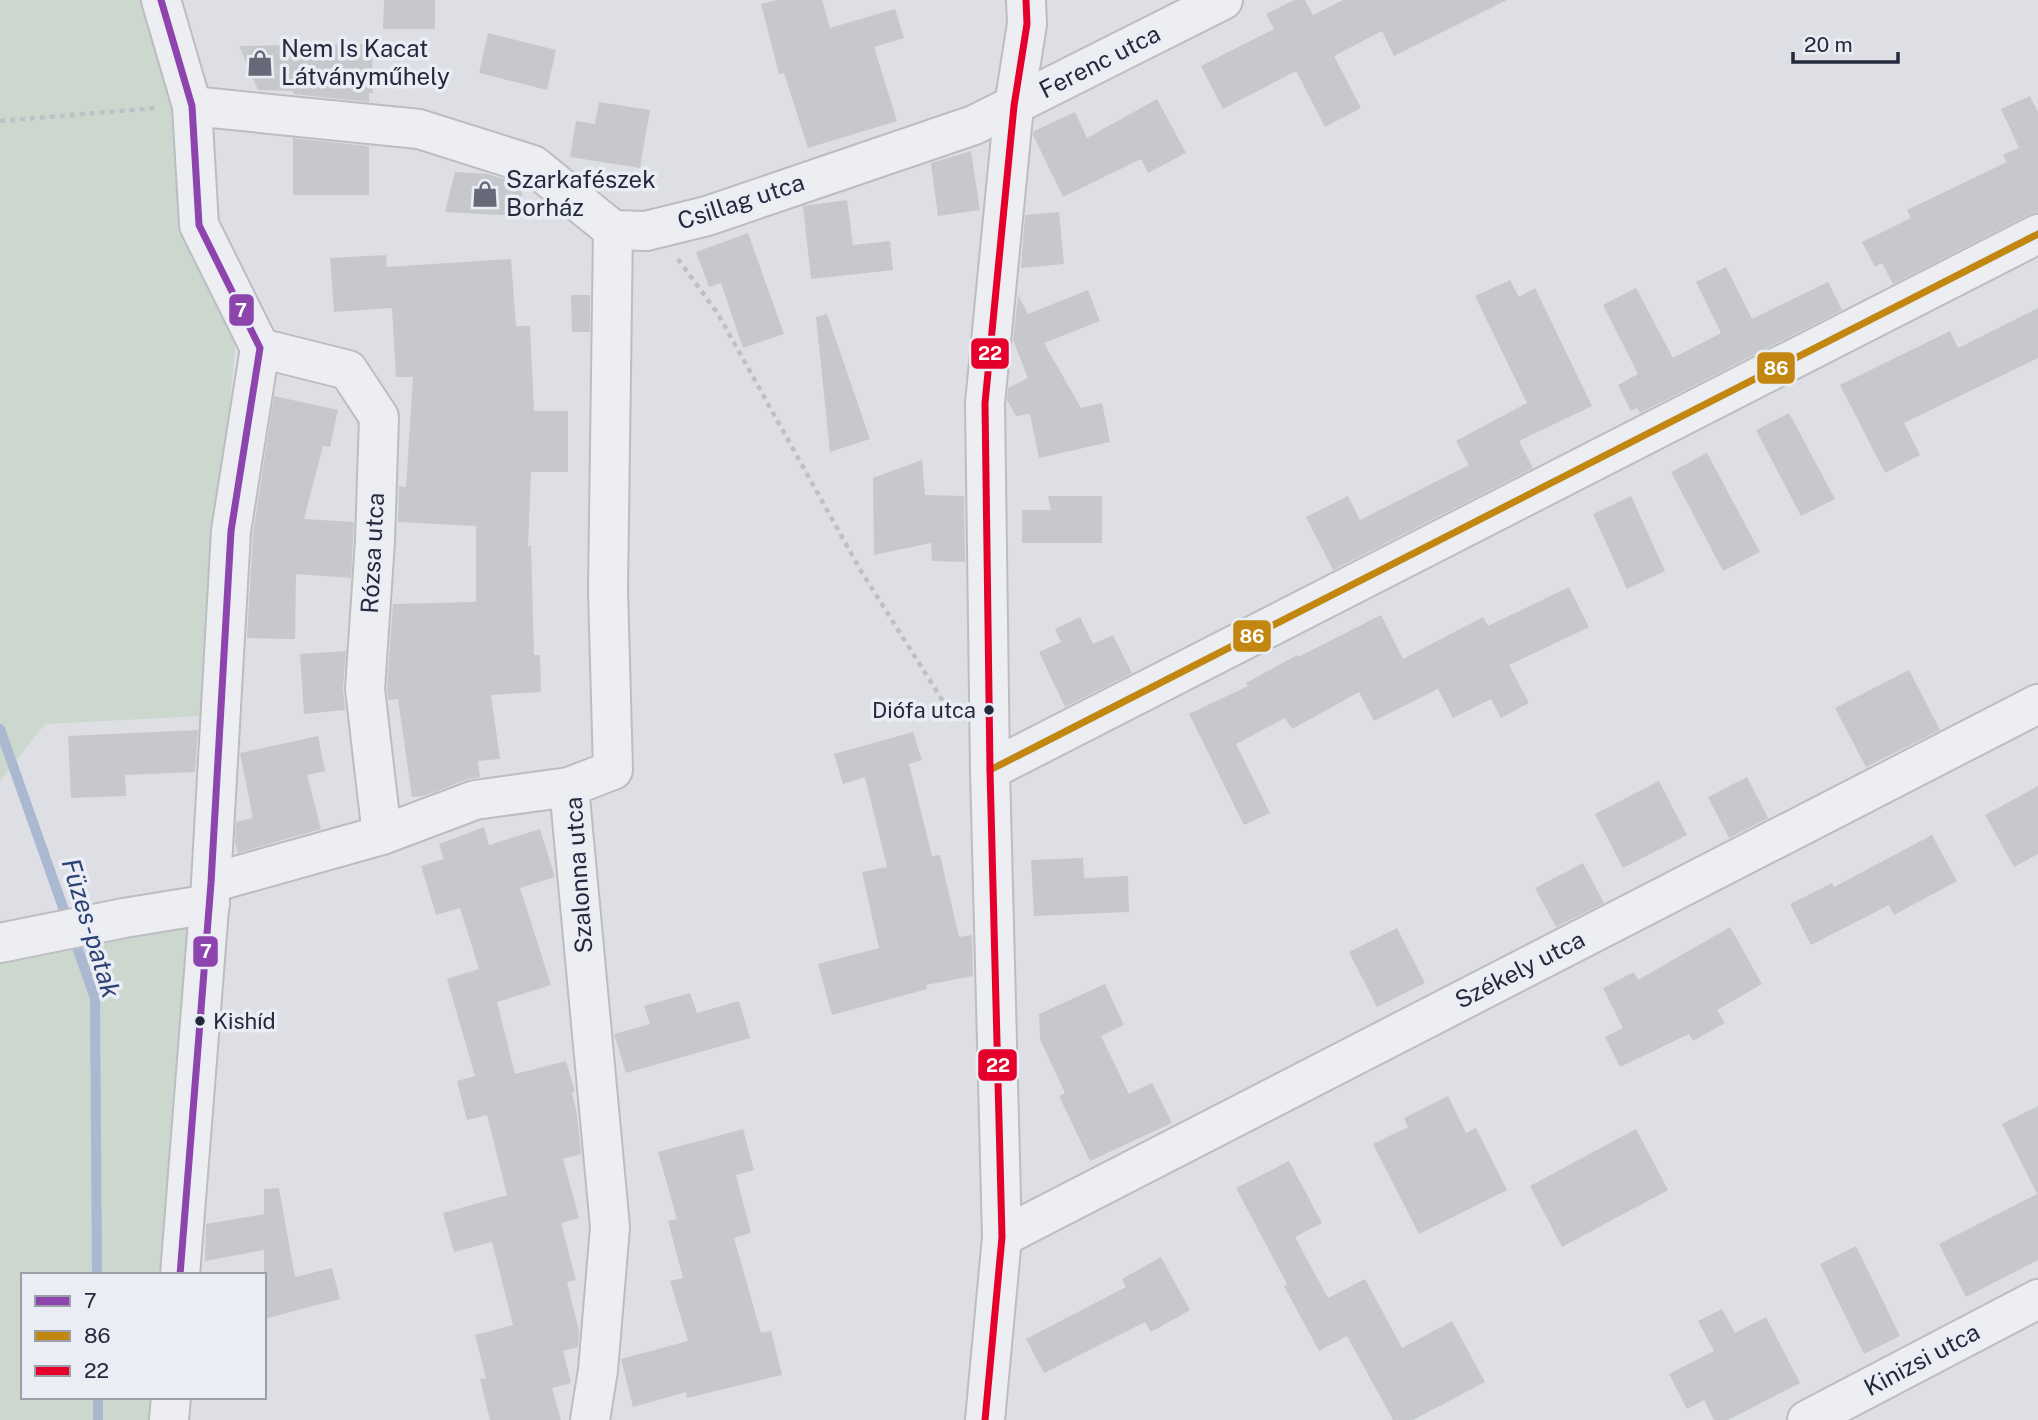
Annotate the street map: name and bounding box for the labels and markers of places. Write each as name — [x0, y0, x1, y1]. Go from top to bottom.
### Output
place label: Nem Is Kacat Látványműhely — [281, 34, 450, 90]
shop icon: Nem Is Kacat Látványműhely — [245, 48, 275, 78]
place label: Szarkafészek Borház — [506, 165, 656, 221]
shop icon: Szarkafészek Borház — [470, 179, 500, 209]
place label: Diófa utca — [872, 697, 976, 723]
marker: Diófa utca — [982, 703, 996, 717]
place label: Kishíd — [213, 1008, 276, 1034]
marker: Kishíd — [193, 1014, 207, 1028]

